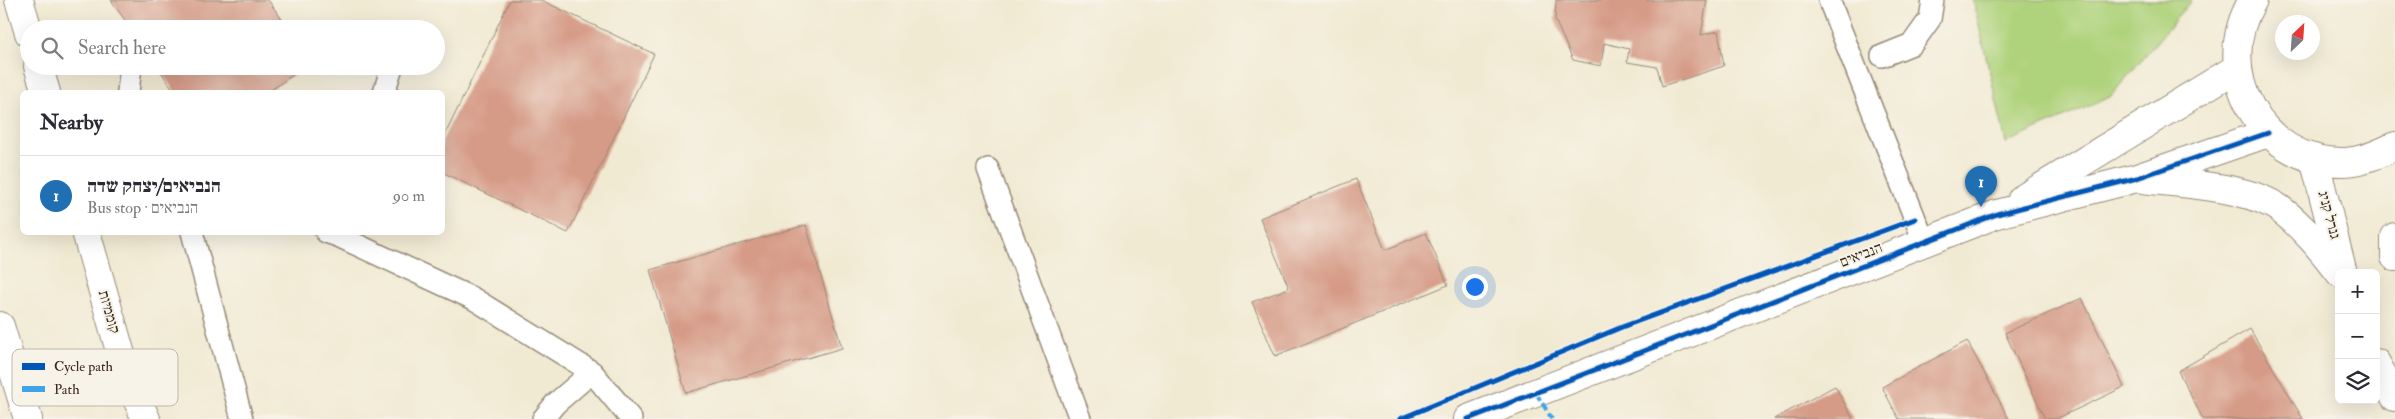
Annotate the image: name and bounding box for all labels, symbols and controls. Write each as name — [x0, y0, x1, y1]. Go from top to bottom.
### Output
north arrow — [2275, 15, 2320, 60]
search box — [20, 20, 445, 75]
icon: search — [38, 34, 66, 62]
text: Search here — [78, 36, 166, 60]
text: Nearby — [40, 109, 103, 136]
pin: 1 — [1965, 166, 1997, 207]
text: הנביאים/יצחק שדה — [87, 174, 221, 198]
text: 1 — [53, 186, 59, 206]
text: 90 m — [393, 186, 425, 206]
street label: גנרל קניג — [2313, 189, 2345, 241]
text: Bus stop · הנביאים — [87, 198, 198, 218]
street label: הנביאים — [1837, 238, 1885, 272]
map controls — [2335, 269, 2380, 404]
button: + — [2335, 269, 2380, 314]
your location — [1462, 274, 1488, 300]
street label: קוממיות — [94, 288, 124, 336]
button: − — [2335, 314, 2380, 359]
legend — [12, 349, 178, 406]
text: Cycle path — [54, 358, 114, 376]
button: layers — [2335, 359, 2380, 404]
text: Path — [54, 381, 80, 398]

